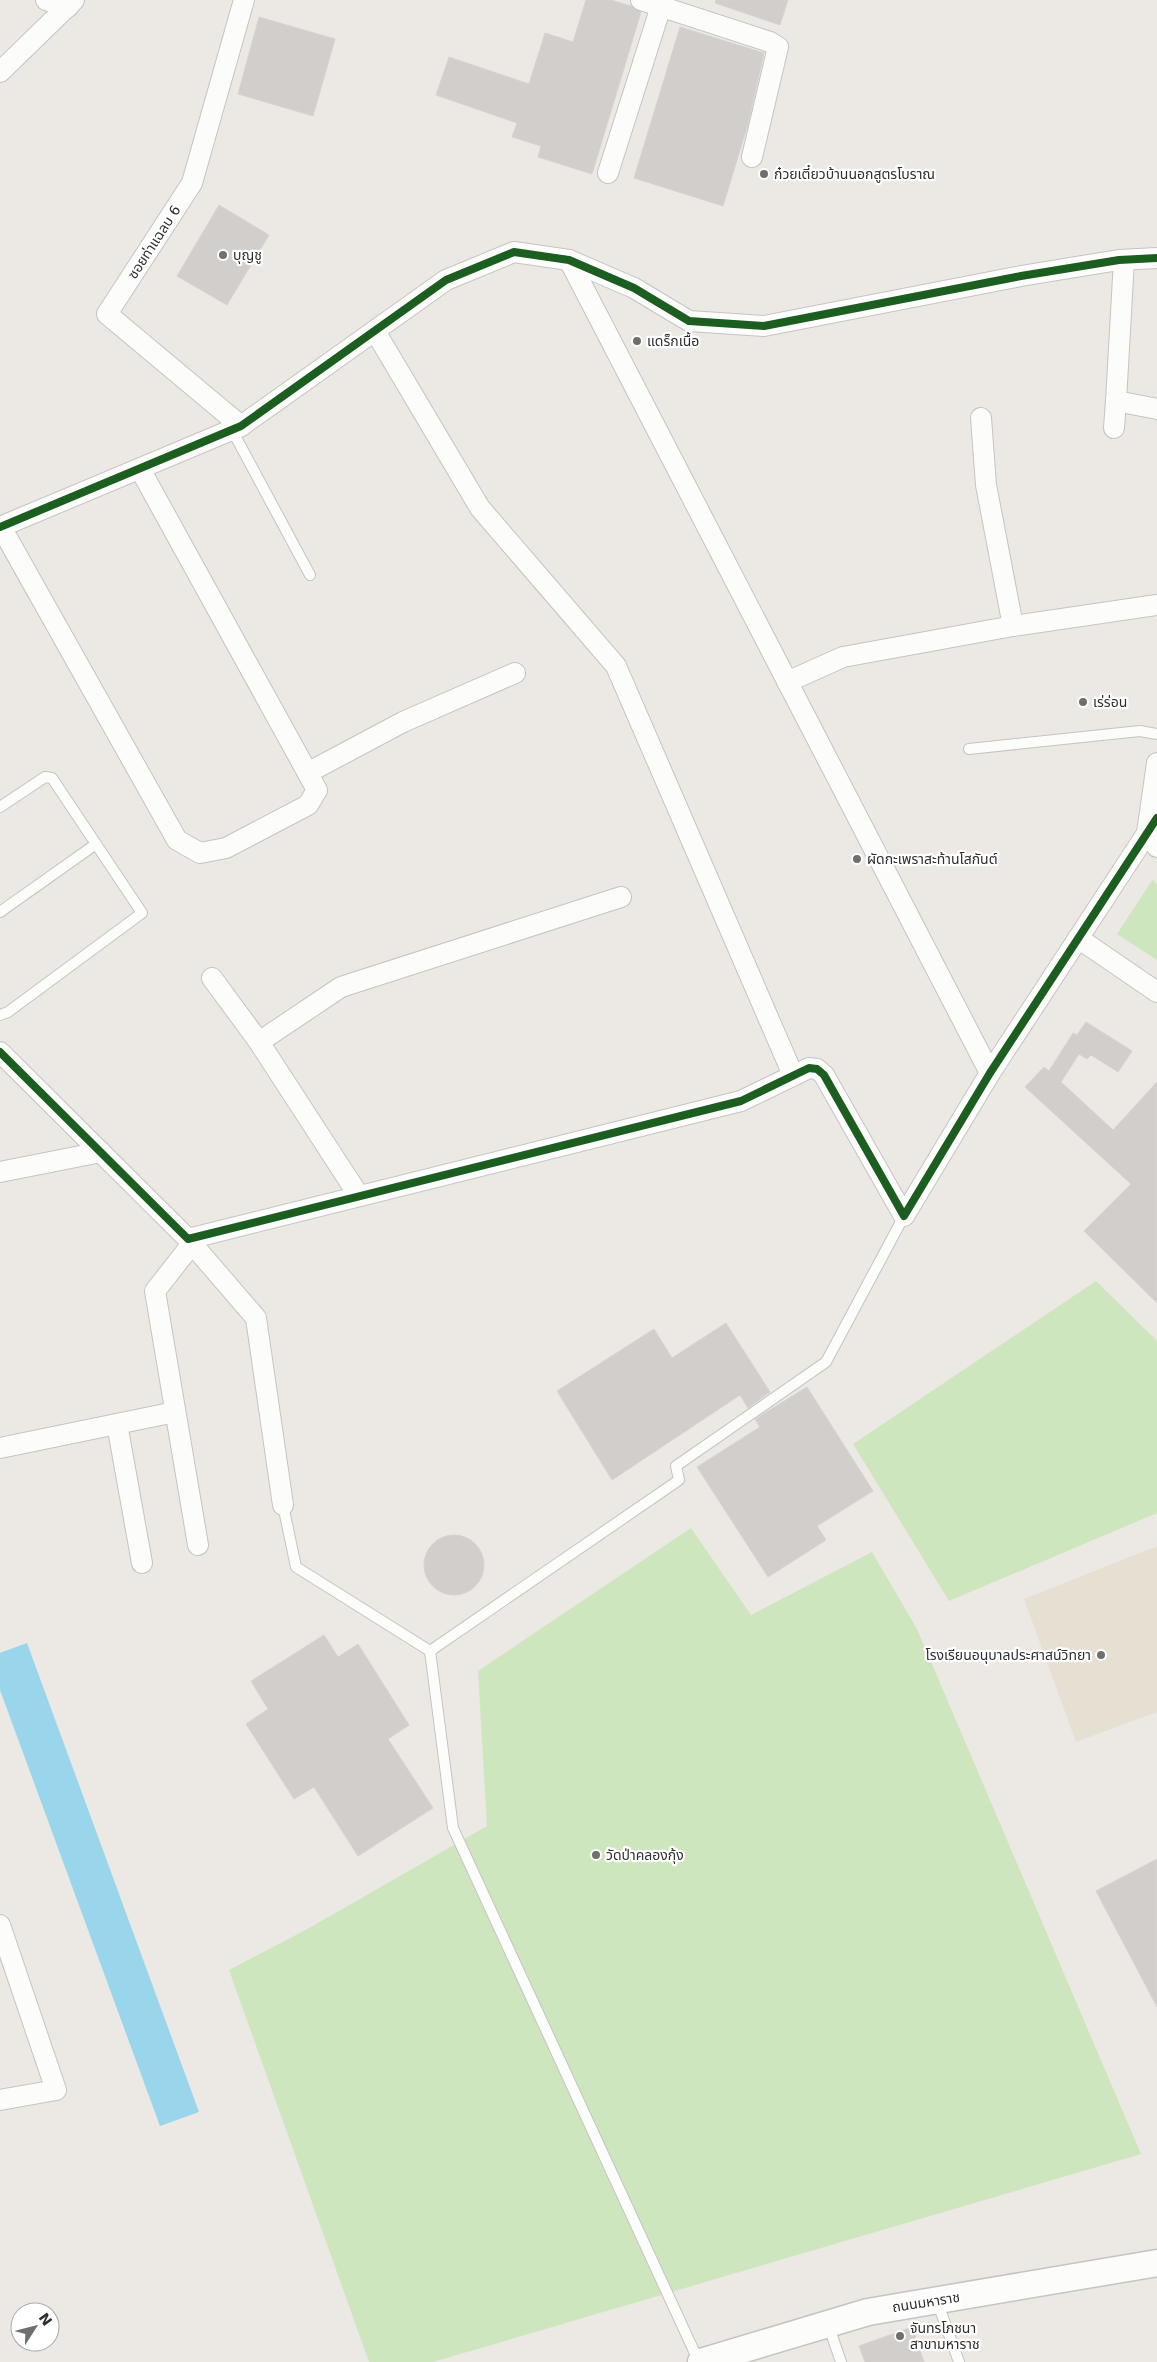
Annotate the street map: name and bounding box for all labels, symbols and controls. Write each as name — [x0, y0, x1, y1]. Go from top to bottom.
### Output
place label: ก๋วยเตี๋ยวบ้านนอกสูตรโบราณ — [774, 164, 935, 183]
marker: ก๋วยเตี๋ยวบ้านนอกสูตรโบราณ — [758, 168, 770, 180]
street label: ซอยท่าแฉลบ 6 — [124, 202, 184, 282]
place label: บุญชู — [233, 247, 262, 264]
marker: บุญชู — [217, 249, 229, 261]
place label: แดร็กเนื้อ — [647, 331, 699, 349]
marker: แดร็กเนื้อ — [631, 335, 643, 347]
place label: เร่ร่อน — [1093, 694, 1127, 710]
marker: เร่ร่อน — [1077, 696, 1089, 708]
place label: ผัดกะเพราสะท้านโสกันต์ — [867, 851, 998, 867]
marker: ผัดกะเพราสะท้านโสกันต์ — [851, 853, 863, 865]
place label: โรงเรียนอนุบาลประศาสน์วิทยา — [925, 1647, 1091, 1664]
marker: โรงเรียนอนุบาลประศาสน์วิทยา — [1095, 1649, 1107, 1661]
place label: วัดป่าคลองกุ้ง — [606, 1847, 684, 1864]
marker: วัดป่าคลองกุ้ง — [590, 1849, 602, 1861]
street label: ถนนมหาราช — [891, 2289, 961, 2315]
north arrow — [10, 2302, 60, 2352]
text: N — [36, 2310, 55, 2329]
place label: จันทรโภชนา สาขามหาราช — [910, 2320, 980, 2352]
marker: จันทรโภชนา สาขามหาราช — [894, 2330, 906, 2342]

